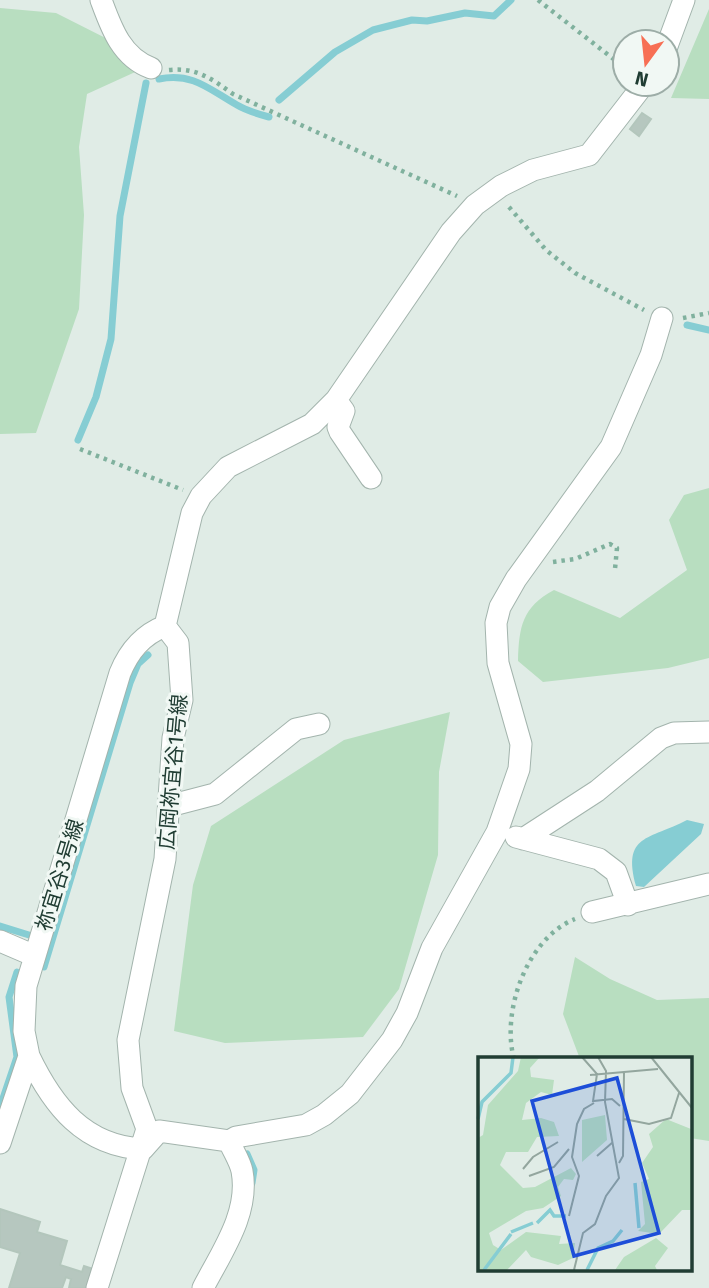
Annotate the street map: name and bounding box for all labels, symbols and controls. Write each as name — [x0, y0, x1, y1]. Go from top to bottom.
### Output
north arrow — [611, 28, 681, 98]
text: N — [633, 66, 651, 92]
street label: 広岡祢宜谷1号線 — [153, 693, 193, 851]
street label: 祢宜谷3号線 — [31, 816, 89, 934]
inset map — [478, 1057, 692, 1270]

